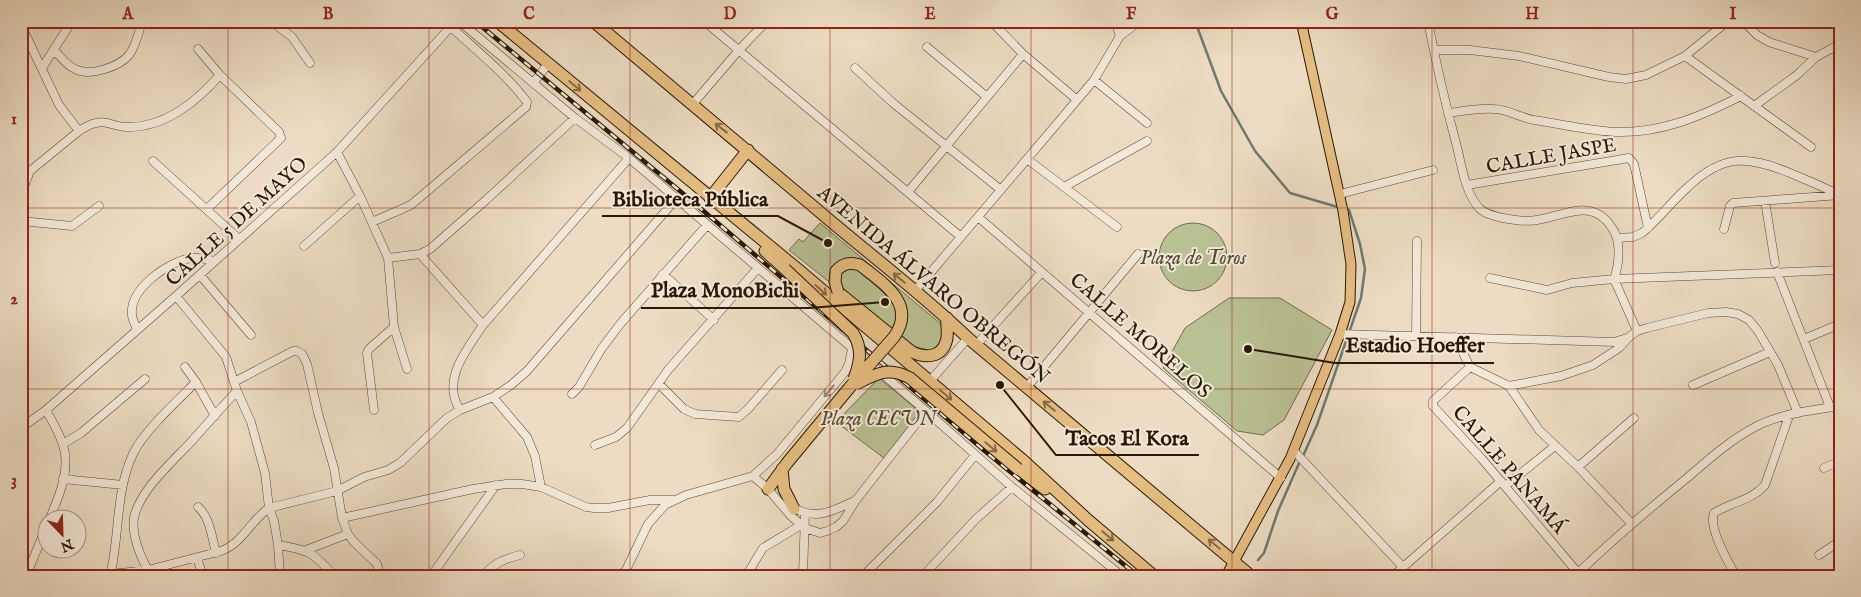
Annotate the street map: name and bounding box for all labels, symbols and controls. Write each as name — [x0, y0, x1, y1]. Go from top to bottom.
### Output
text: A — [122, 5, 135, 25]
text: B — [323, 5, 334, 25]
text: C — [523, 5, 535, 25]
text: D — [724, 5, 737, 25]
text: E — [924, 5, 936, 25]
text: F — [1126, 5, 1137, 25]
text: G — [1326, 5, 1339, 25]
text: H — [1525, 5, 1539, 25]
text: I — [1730, 5, 1737, 25]
one-way arrow — [568, 80, 581, 91]
text: 1 — [11, 110, 17, 130]
one-way arrow — [715, 123, 728, 134]
street label: CALLE JASPE — [1484, 133, 1618, 180]
street label: CALLE 5 DE MAYO — [161, 152, 313, 292]
callout: Biblioteca Pública — [602, 180, 778, 216]
street label: AVENIDA ÁLVARO OBREGÓN — [811, 180, 1054, 390]
text: Biblioteca Pública — [612, 187, 769, 214]
park label: Plaza de Toros — [1140, 246, 1247, 271]
street label: CALLE MORELOS — [1064, 268, 1216, 404]
callout: Plaza MonoBichi — [641, 272, 809, 308]
one-way arrow — [893, 272, 906, 283]
text: Plaza MonoBichi — [651, 278, 800, 305]
one-way arrow — [815, 284, 828, 296]
text: 2 — [10, 290, 18, 310]
callout: Estadio Hoeffer — [1335, 327, 1494, 363]
text: Estadio Hoeffer — [1345, 333, 1485, 360]
one-way arrow — [824, 384, 835, 397]
one-way arrow — [939, 389, 952, 400]
one-way arrow — [1043, 400, 1056, 411]
street label: CALLE PANAMÁ — [1446, 401, 1572, 540]
park label: Plaza CECUN — [820, 407, 938, 432]
callout: Tacos El Kora — [1056, 419, 1199, 455]
text: Tacos El Kora — [1064, 426, 1189, 453]
one-way arrow — [985, 441, 998, 452]
text: 3 — [11, 471, 17, 491]
north arrow — [38, 510, 88, 560]
one-way arrow — [1101, 531, 1114, 542]
text: N — [58, 534, 77, 556]
one-way arrow — [1207, 539, 1220, 550]

